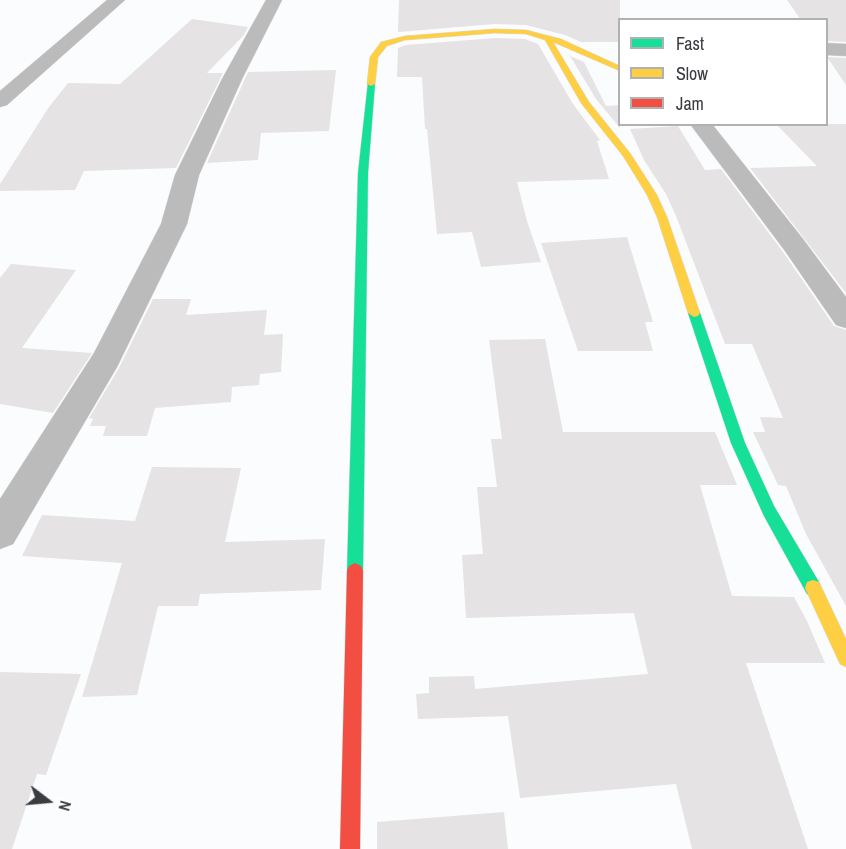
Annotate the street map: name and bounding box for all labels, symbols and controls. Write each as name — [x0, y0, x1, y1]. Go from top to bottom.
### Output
legend — [618, 18, 828, 126]
text: Fast — [676, 31, 704, 56]
text: Slow — [676, 61, 708, 86]
text: Jam — [676, 91, 704, 116]
north arrow — [18, 771, 78, 831]
text: N — [53, 798, 77, 814]

